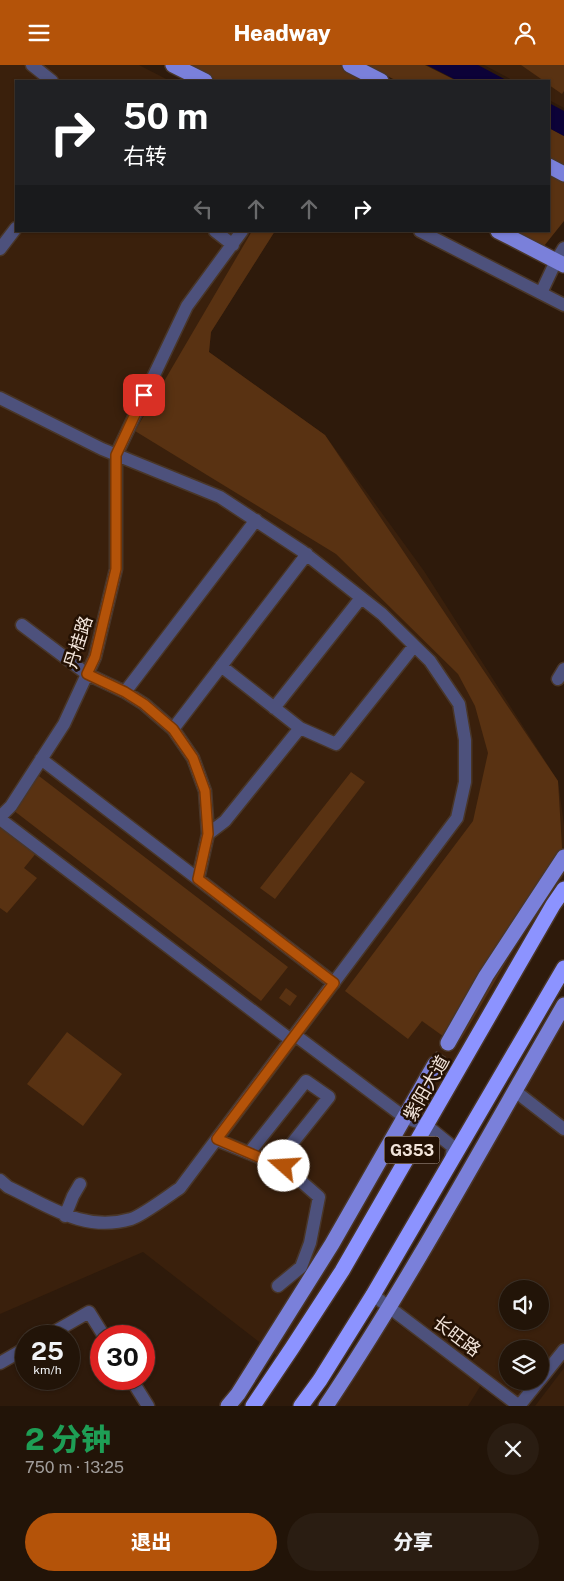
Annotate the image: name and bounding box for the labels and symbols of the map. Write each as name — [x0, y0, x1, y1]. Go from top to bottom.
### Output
pin — [123, 374, 165, 416]
street label: 丹桂路 — [60, 613, 96, 671]
street label: 紫阳大道 — [399, 1052, 453, 1124]
road number: G353 — [384, 1137, 440, 1163]
position arrow — [257, 1139, 309, 1191]
street label: 长旺路 — [429, 1311, 485, 1361]
speed limit sign: 30 — [90, 1325, 155, 1390]

